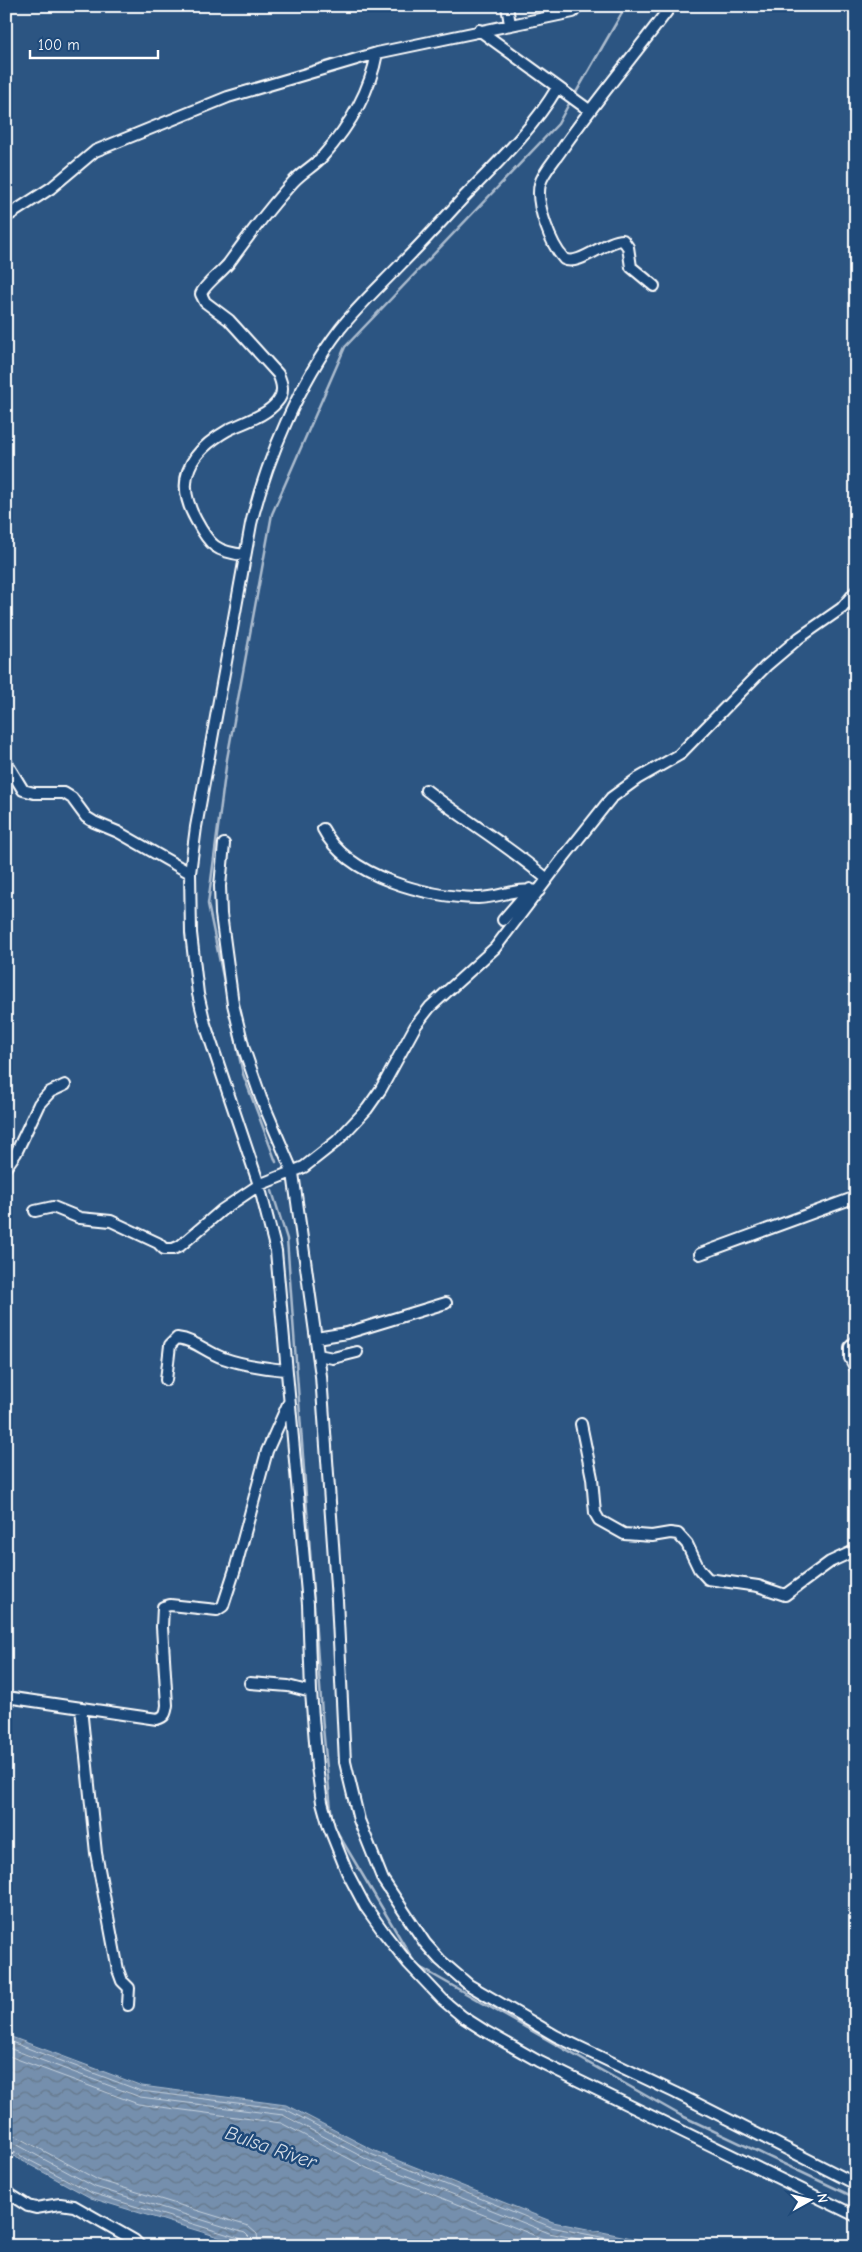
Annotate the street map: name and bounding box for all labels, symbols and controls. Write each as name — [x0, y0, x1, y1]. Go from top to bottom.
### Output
scale bar — [30, 28, 158, 60]
text: 100 m — [38, 36, 80, 54]
water label: Bulsa River — [222, 2121, 321, 2174]
north arrow — [784, 2174, 834, 2224]
text: N — [813, 2193, 831, 2204]

